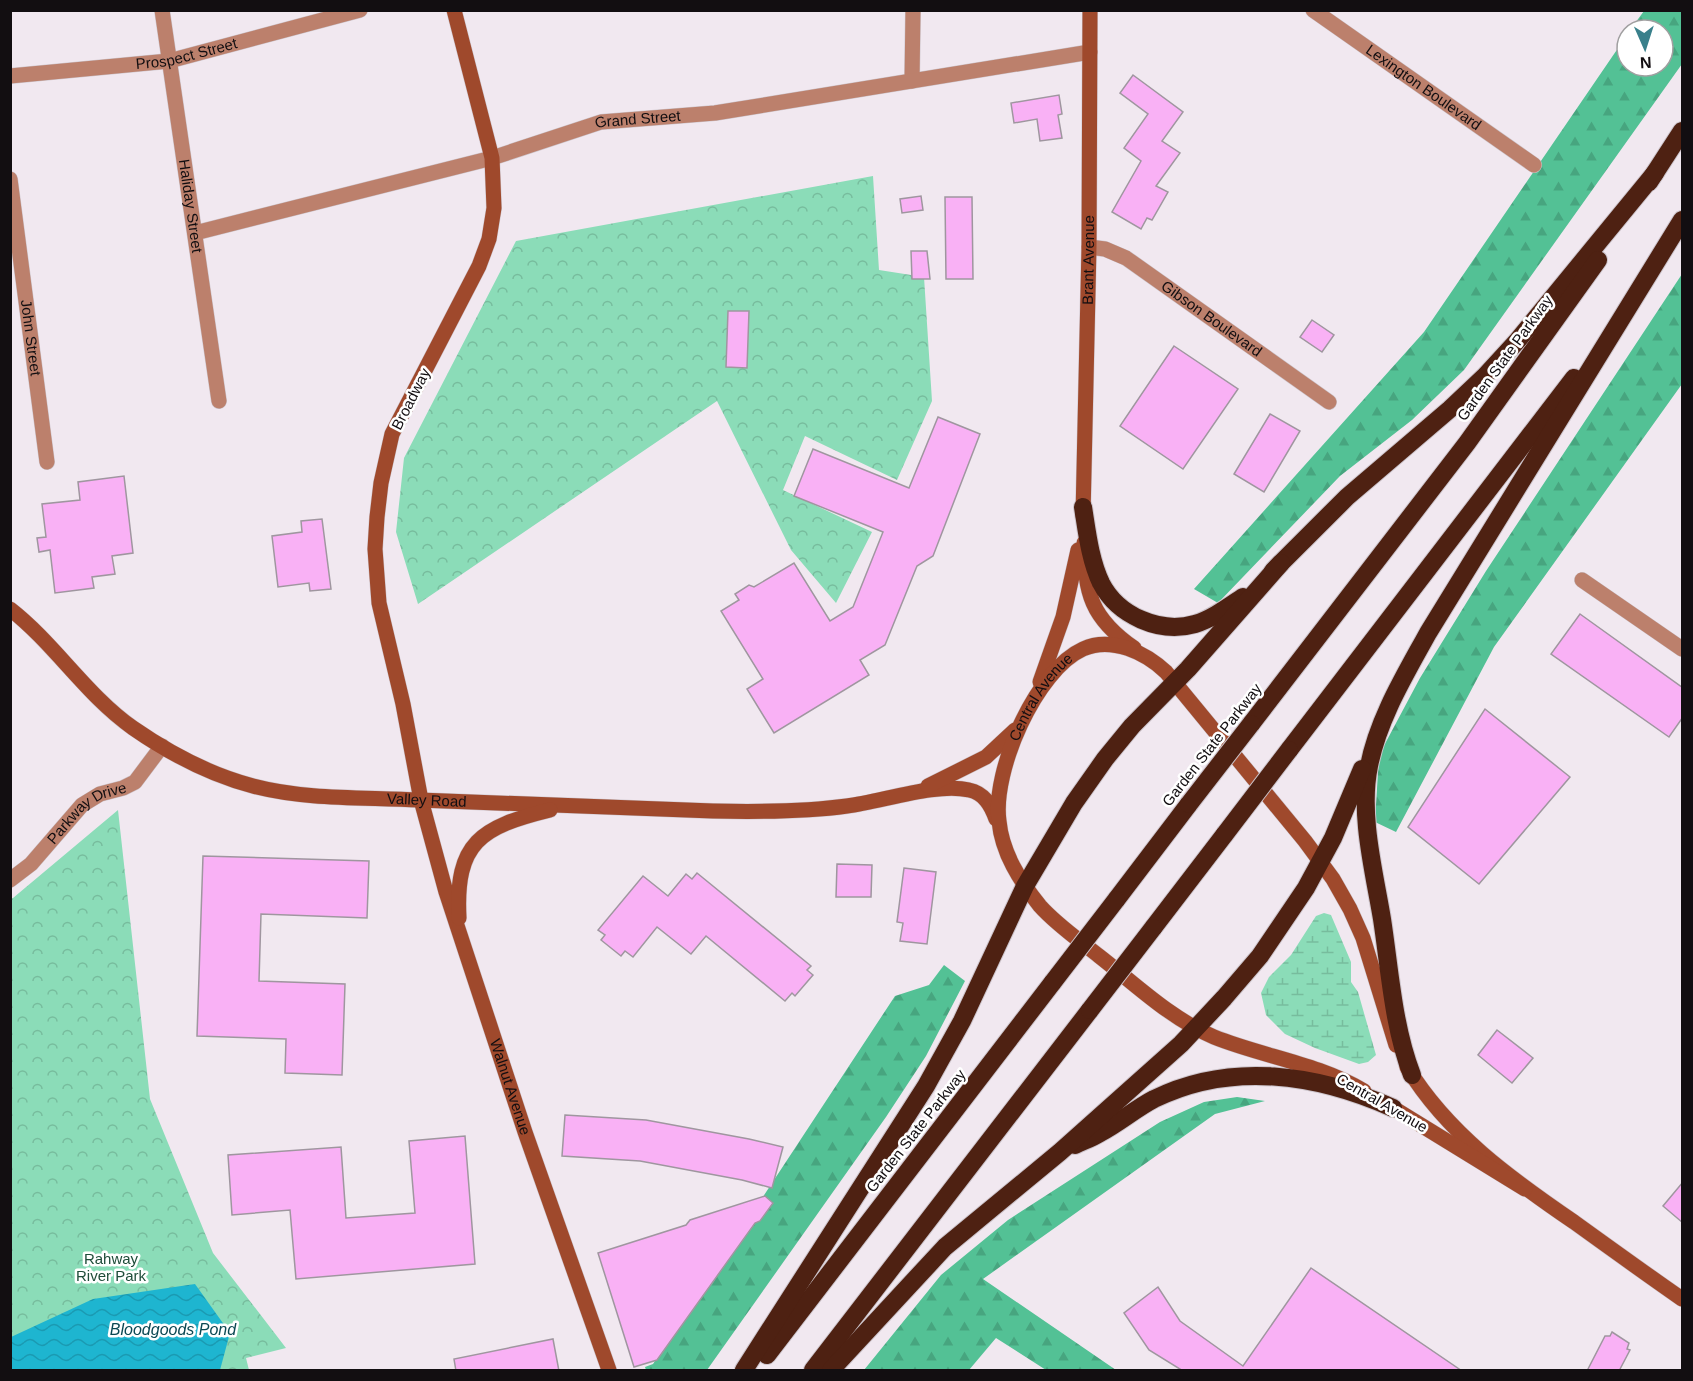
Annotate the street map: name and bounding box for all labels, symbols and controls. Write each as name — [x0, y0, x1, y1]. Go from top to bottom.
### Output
north arrow — [1615, 18, 1675, 78]
street label: Prospect Street — [135, 34, 240, 72]
street label: Lexington Boulevard — [1363, 41, 1485, 133]
text: N — [1640, 54, 1652, 71]
street label: Grand Street — [592, 107, 682, 132]
street label: Haliday Street — [176, 158, 206, 255]
street label: Brant Avenue — [1079, 215, 1097, 305]
street label: Gibson Boulevard — [1158, 277, 1266, 360]
street label: Garden State Parkway — [1453, 291, 1556, 424]
street label: John Street — [18, 298, 45, 378]
street label: Broadway — [388, 365, 433, 432]
street label: Central Avenue — [1005, 649, 1076, 743]
street label: Garden State Parkway — [1158, 680, 1265, 809]
street label: Parkway Drive — [43, 779, 128, 847]
street label: Valley Road — [387, 790, 467, 810]
street label: Walnut Avenue — [487, 1037, 534, 1137]
street label: Garden State Parkway — [862, 1066, 969, 1195]
street label: Central Avenue — [1334, 1070, 1431, 1136]
park label: Rahway River Park — [76, 1250, 147, 1284]
water label: Bloodgoods Pond — [110, 1321, 237, 1338]

